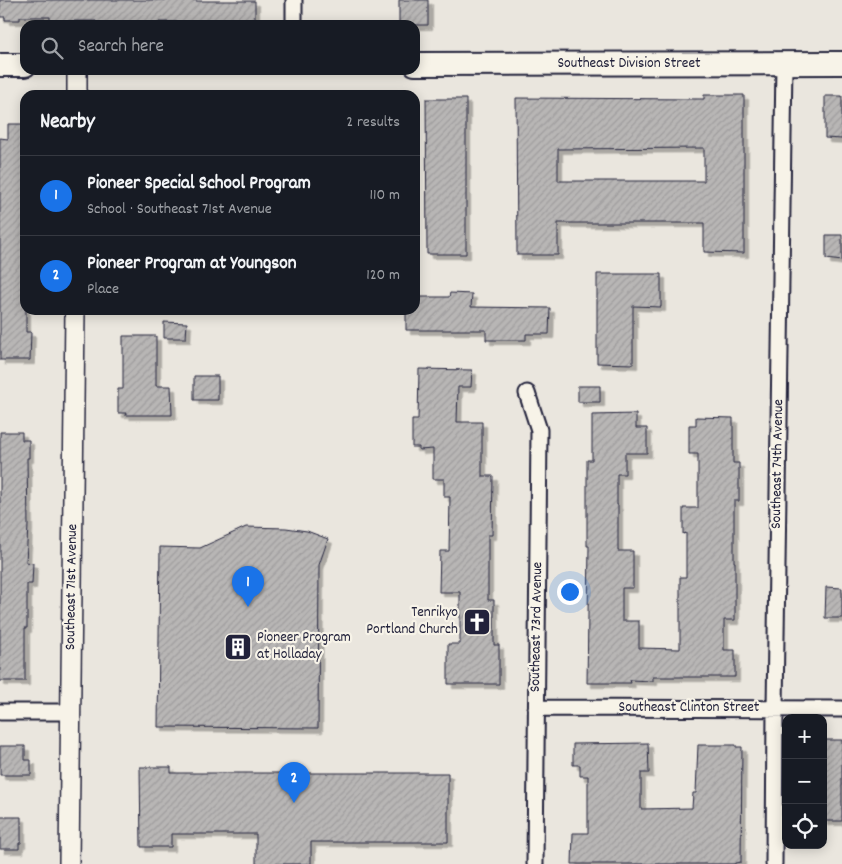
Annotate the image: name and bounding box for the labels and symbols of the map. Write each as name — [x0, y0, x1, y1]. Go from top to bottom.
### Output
street label: Southeast Division Street — [557, 53, 701, 75]
street label: Southeast 74th Avenue — [766, 398, 790, 529]
street label: Southeast 71st Avenue — [60, 523, 84, 650]
street label: Southeast 73rd Avenue — [525, 561, 549, 692]
pin: 1 — [232, 566, 264, 607]
your location — [557, 579, 583, 605]
place label: Tenrikyo Portland Church — [366, 602, 458, 641]
church icon: Tenrikyo Portland Church — [462, 607, 492, 637]
place label: Pioneer Program at Holladay — [257, 627, 351, 666]
building icon: Pioneer Program at Holladay — [223, 632, 253, 662]
street label: Southeast Clinton Street — [619, 697, 760, 719]
pin: 2 — [278, 762, 310, 803]

